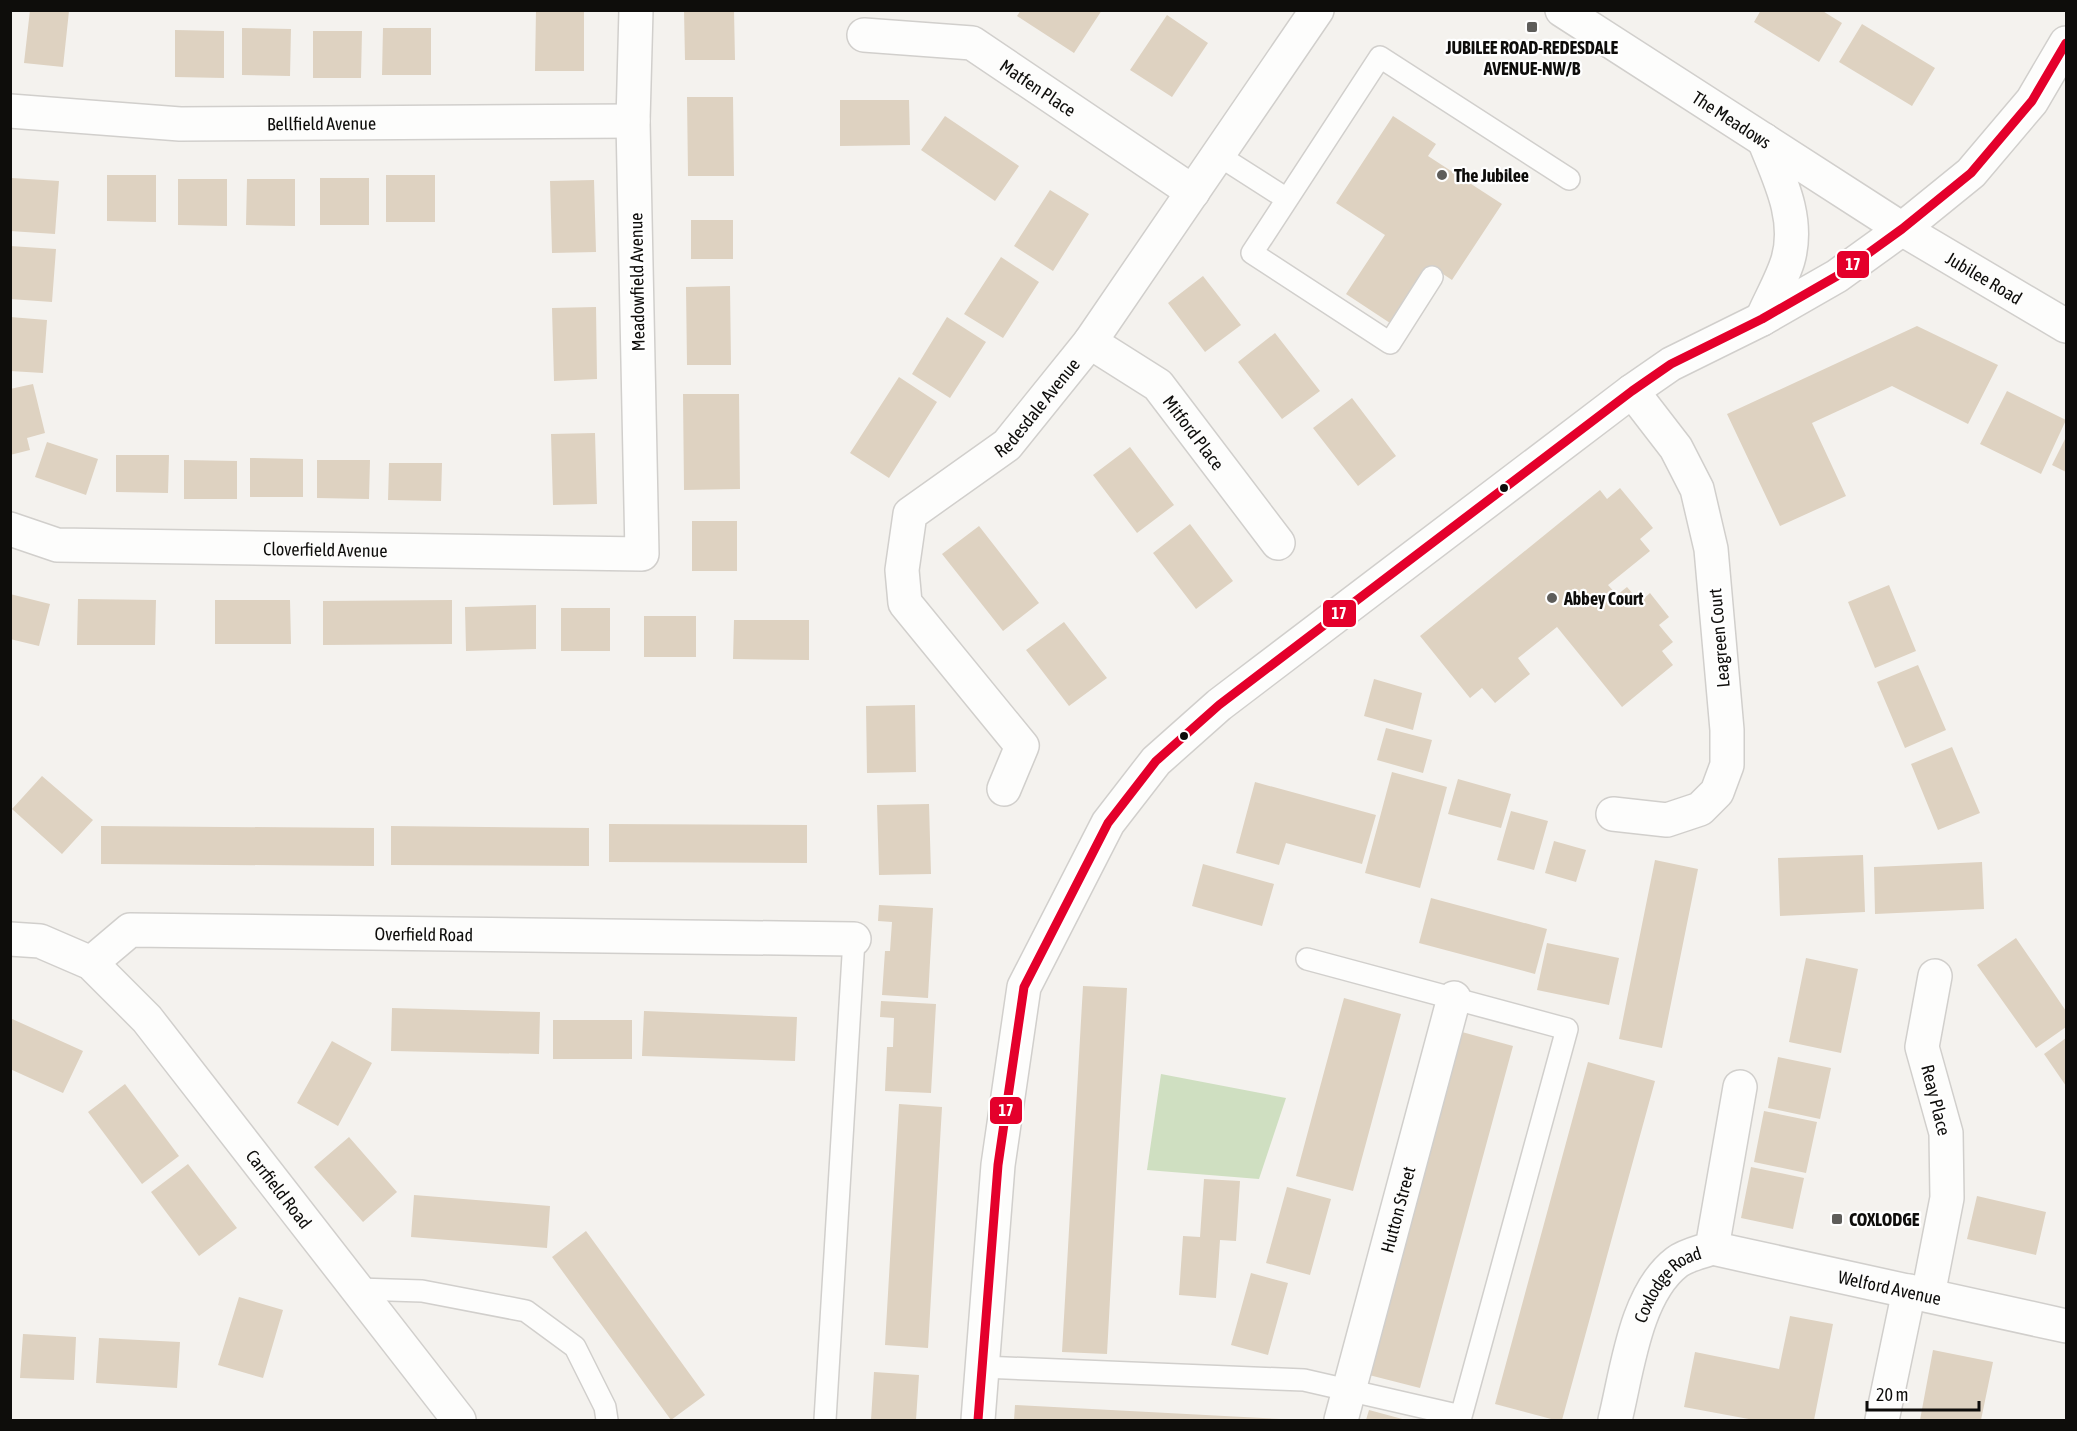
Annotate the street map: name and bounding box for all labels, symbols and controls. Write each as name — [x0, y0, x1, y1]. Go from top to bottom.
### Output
marker: JUBILEE ROAD-REDESDALE AVENUE-NW/B — [1525, 20, 1539, 34]
place label: JUBILEE ROAD-REDESDALE AVENUE-NW/B — [1445, 37, 1619, 79]
street label: Matfen Place — [996, 55, 1080, 121]
street label: The Meadows — [1689, 86, 1775, 152]
street label: Bellfield Avenue — [267, 112, 376, 134]
place label: The Jubilee — [1454, 165, 1529, 186]
marker: The Jubilee — [1435, 168, 1449, 182]
street label: Meadowfield Avenue — [625, 212, 649, 352]
street label: Jubilee Road — [1942, 247, 2026, 308]
line badge: 17 — [1836, 250, 1870, 279]
text: 17 — [1845, 255, 1861, 273]
street label: Redesdale Avenue — [990, 354, 1084, 461]
street label: Mitford Place — [1159, 391, 1229, 474]
unlabelled marker — [1498, 482, 1510, 494]
street label: Cloverfield Avenue — [263, 538, 388, 561]
street label: Leagreen Court — [1704, 587, 1734, 689]
place label: Abbey Court — [1563, 588, 1644, 609]
marker: Abbey Court — [1545, 591, 1559, 605]
line badge: 17 — [1322, 599, 1357, 628]
text: 17 — [1331, 604, 1347, 622]
unlabelled marker — [1178, 730, 1190, 742]
street label: Overfield Road — [375, 923, 473, 945]
street label: Reay Place — [1917, 1062, 1955, 1138]
line badge: 17 — [989, 1096, 1023, 1125]
text: 17 — [998, 1101, 1014, 1119]
street label: Carrfield Road — [242, 1145, 316, 1232]
street label: Hutton Street — [1376, 1164, 1419, 1255]
place label: COXLODGE — [1849, 1209, 1920, 1230]
marker: COXLODGE — [1830, 1212, 1844, 1226]
street label: Coxlodge Road — [1629, 1242, 1704, 1325]
street label: Welford Avenue — [1836, 1266, 1943, 1309]
scale bar — [1867, 1374, 1980, 1412]
text: 20 m — [1876, 1384, 1908, 1405]

